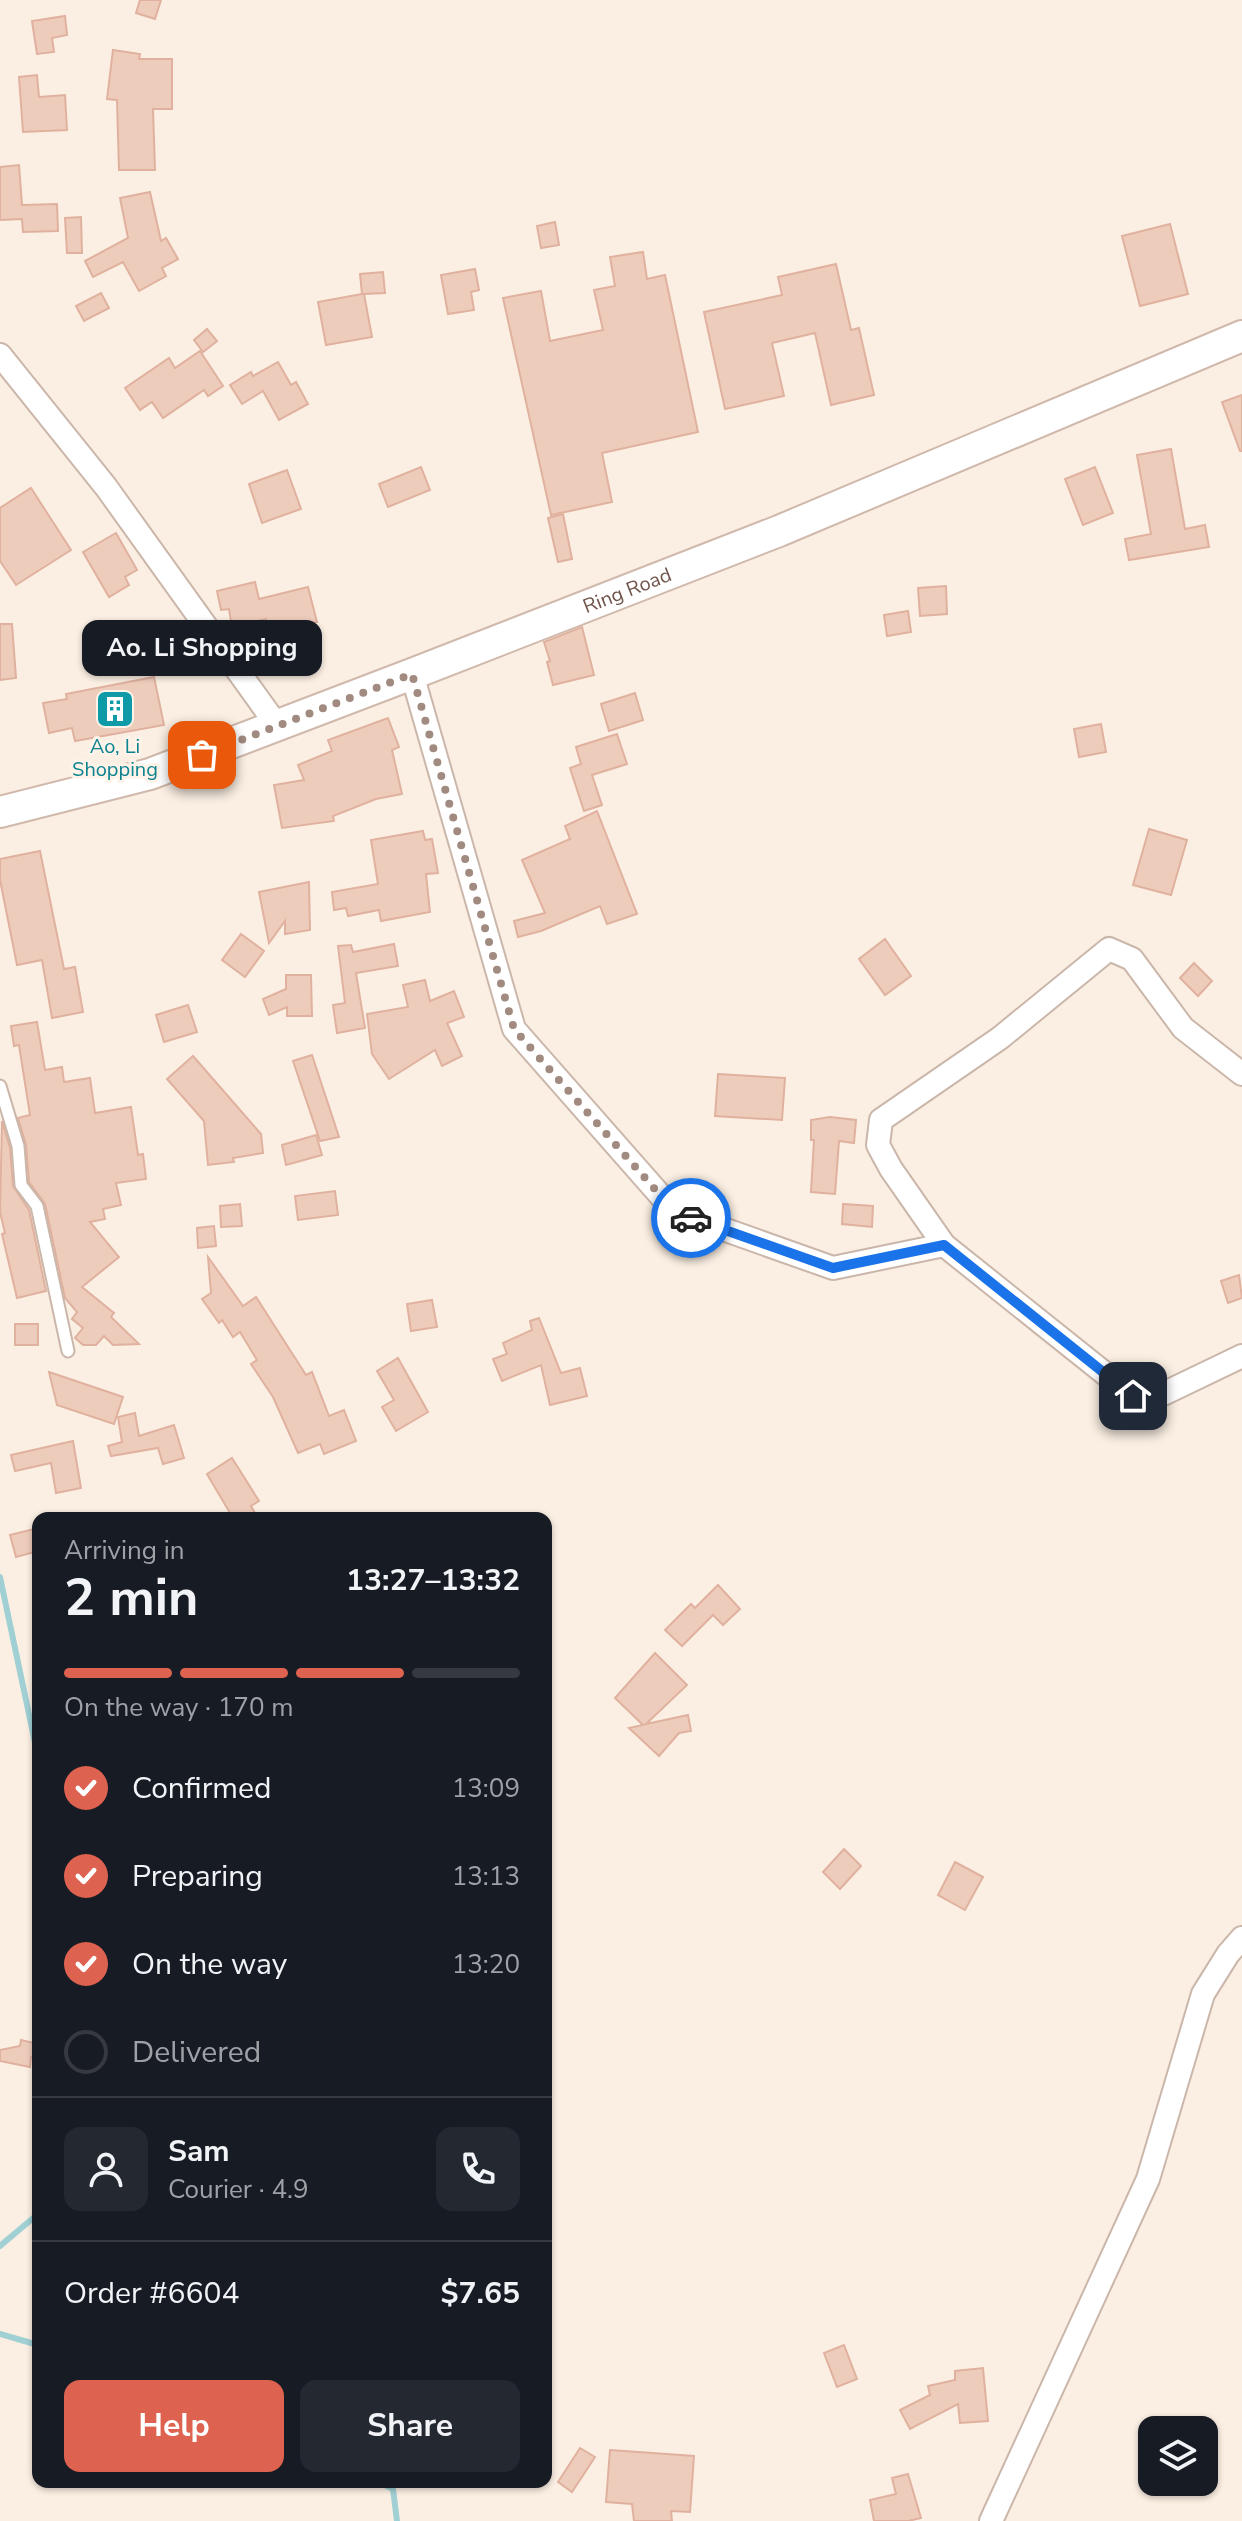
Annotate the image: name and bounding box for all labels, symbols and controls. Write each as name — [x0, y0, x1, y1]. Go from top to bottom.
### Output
street label: Ring Road — [579, 561, 675, 620]
callout: Ao. Li Shopping — [82, 619, 322, 675]
text: Ao. Li Shopping — [107, 630, 297, 665]
building icon: Ao, Li Shopping — [94, 688, 136, 730]
pin — [168, 721, 236, 789]
place label: Ao, Li Shopping — [72, 733, 158, 783]
icon: bag — [180, 733, 224, 777]
courier — [651, 1178, 731, 1258]
icon: car — [669, 1196, 713, 1240]
pin — [1099, 1362, 1167, 1430]
icon: home — [1111, 1374, 1155, 1418]
text: Arriving in — [64, 1533, 185, 1568]
text: 13:27–13:32 — [346, 1560, 520, 1601]
text: 2 min — [64, 1562, 199, 1633]
text: On the way · 170 m — [64, 1690, 293, 1725]
icon: check — [64, 1766, 108, 1810]
text: Confirmed — [132, 1768, 272, 1809]
text: 13:09 — [452, 1771, 520, 1806]
icon: check — [64, 1854, 108, 1898]
text: Preparing — [132, 1856, 263, 1897]
text: 13:13 — [452, 1859, 520, 1894]
icon: check — [64, 1942, 108, 1986]
text: On the way — [132, 1944, 287, 1985]
text: 13:20 — [452, 1947, 520, 1982]
text: Delivered — [132, 2032, 261, 2073]
button: person — [64, 2127, 148, 2211]
button: phone — [436, 2127, 520, 2211]
text: Sam — [168, 2131, 230, 2172]
text: Courier · 4.9 — [168, 2172, 309, 2207]
text: Order #6604 — [64, 2273, 239, 2314]
text: $7.65 — [441, 2273, 520, 2314]
button: Help — [64, 2380, 284, 2472]
button: Share — [300, 2380, 520, 2472]
map controls — [1138, 2416, 1218, 2496]
button: layers — [1138, 2416, 1218, 2496]

